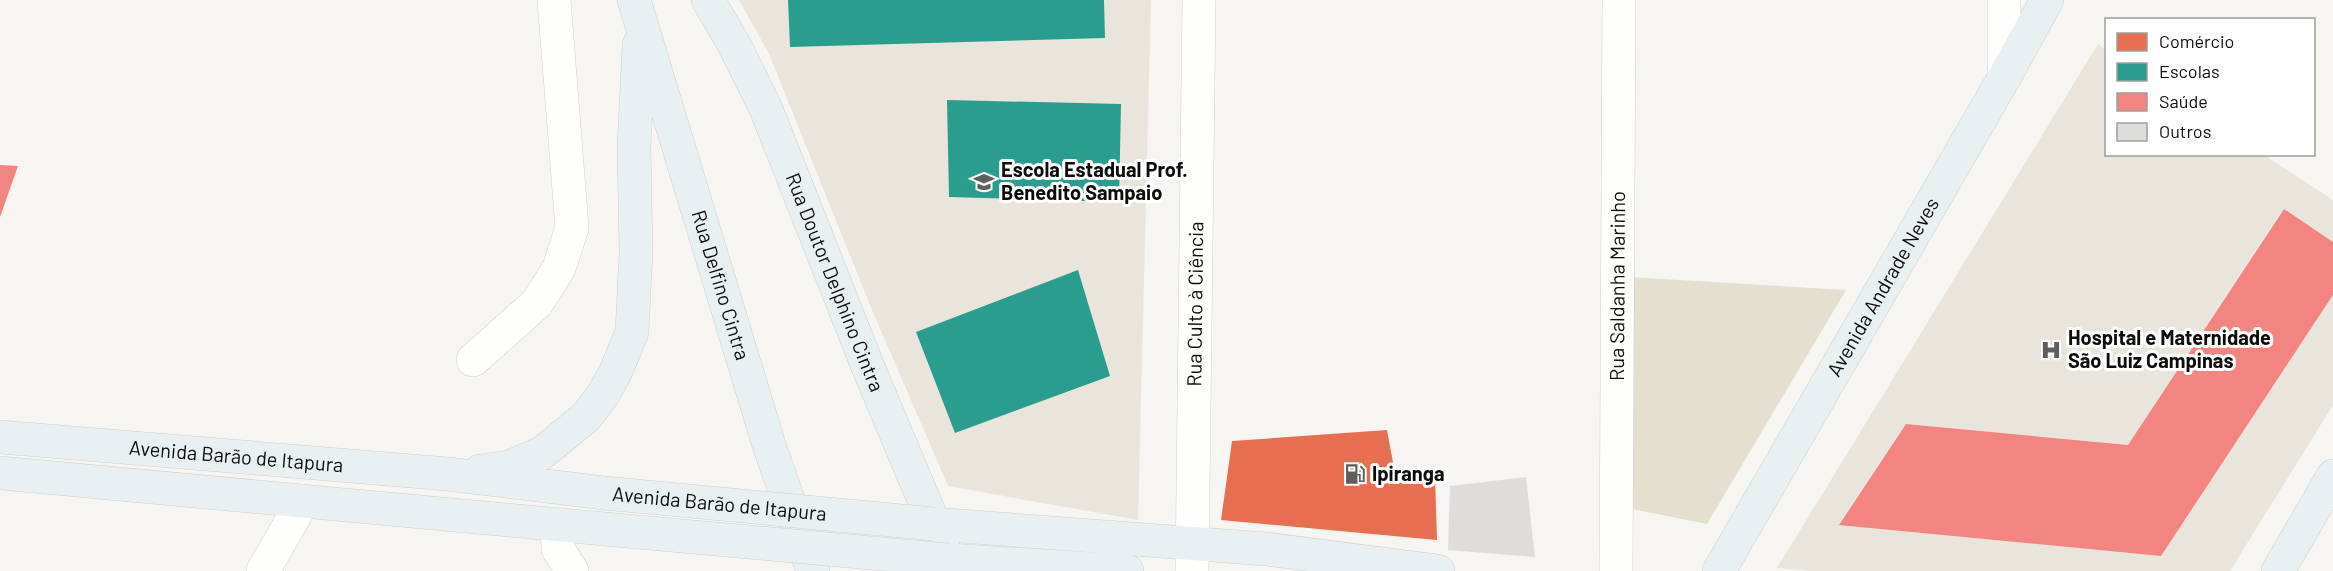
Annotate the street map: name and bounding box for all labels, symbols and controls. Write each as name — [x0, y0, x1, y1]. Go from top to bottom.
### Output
legend — [2105, 18, 2315, 156]
text: Comércio — [2159, 30, 2234, 52]
text: Escolas — [2159, 60, 2220, 82]
text: Saúde — [2159, 90, 2208, 112]
text: Outros — [2159, 120, 2211, 142]
place label: Escola Estadual Prof. Benedito Sampaio — [1001, 157, 1188, 204]
street label: Rua Doutor Delphino Cintra — [781, 169, 890, 395]
school or university icon: Escola Estadual Prof. Benedito Sampaio — [972, 170, 996, 194]
street label: Rua Saldanha Marinho — [1604, 191, 1629, 381]
street label: Avenida Andrade Neves — [1821, 193, 1943, 380]
street label: Rua Delfino Cintra — [687, 207, 756, 363]
street label: Rua Culto à Ciência — [1181, 221, 1207, 387]
place label: Hospital e Maternidade São Luiz Campinas — [2068, 325, 2271, 372]
hospital icon: Hospital e Maternidade São Luiz Campinas — [2039, 338, 2063, 362]
street label: Avenida Barão de Itapura — [128, 435, 344, 476]
place label: Ipiranga — [1372, 461, 1444, 485]
fuel station icon: Ipiranga — [1343, 462, 1367, 486]
street label: Avenida Barão de Itapura — [611, 481, 828, 525]

